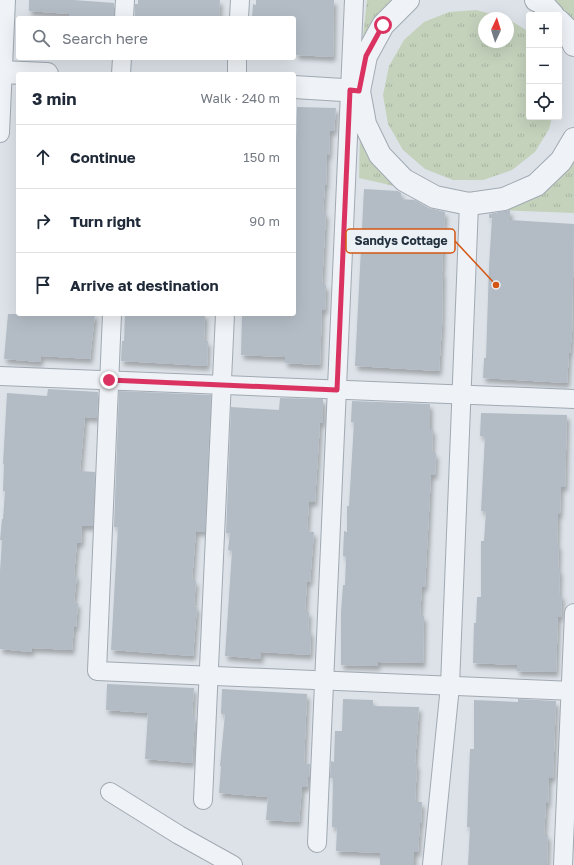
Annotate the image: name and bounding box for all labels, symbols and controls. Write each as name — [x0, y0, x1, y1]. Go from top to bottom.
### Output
north arrow — [478, 12, 514, 48]
map controls — [526, 12, 562, 120]
button: + — [526, 12, 562, 48]
search box — [16, 16, 296, 60]
route start — [374, 16, 392, 34]
icon: search — [30, 27, 52, 49]
text: Search here — [62, 29, 148, 47]
button: − — [526, 48, 562, 84]
button: locate — [526, 84, 562, 120]
text: 3 min — [32, 88, 76, 109]
text: Walk · 240 m — [201, 90, 280, 106]
icon: ahead — [32, 146, 54, 168]
text: Continue — [70, 148, 136, 166]
text: 150 m — [243, 149, 280, 165]
icon: right — [32, 210, 54, 232]
text: Turn right — [70, 212, 141, 230]
text: 90 m — [249, 213, 280, 229]
callout: Sandys Cottage — [346, 229, 455, 253]
text: Sandys Cottage — [354, 233, 448, 248]
icon: arrive — [32, 274, 54, 296]
text: Arrive at destination — [70, 276, 219, 294]
route end — [100, 371, 118, 389]

